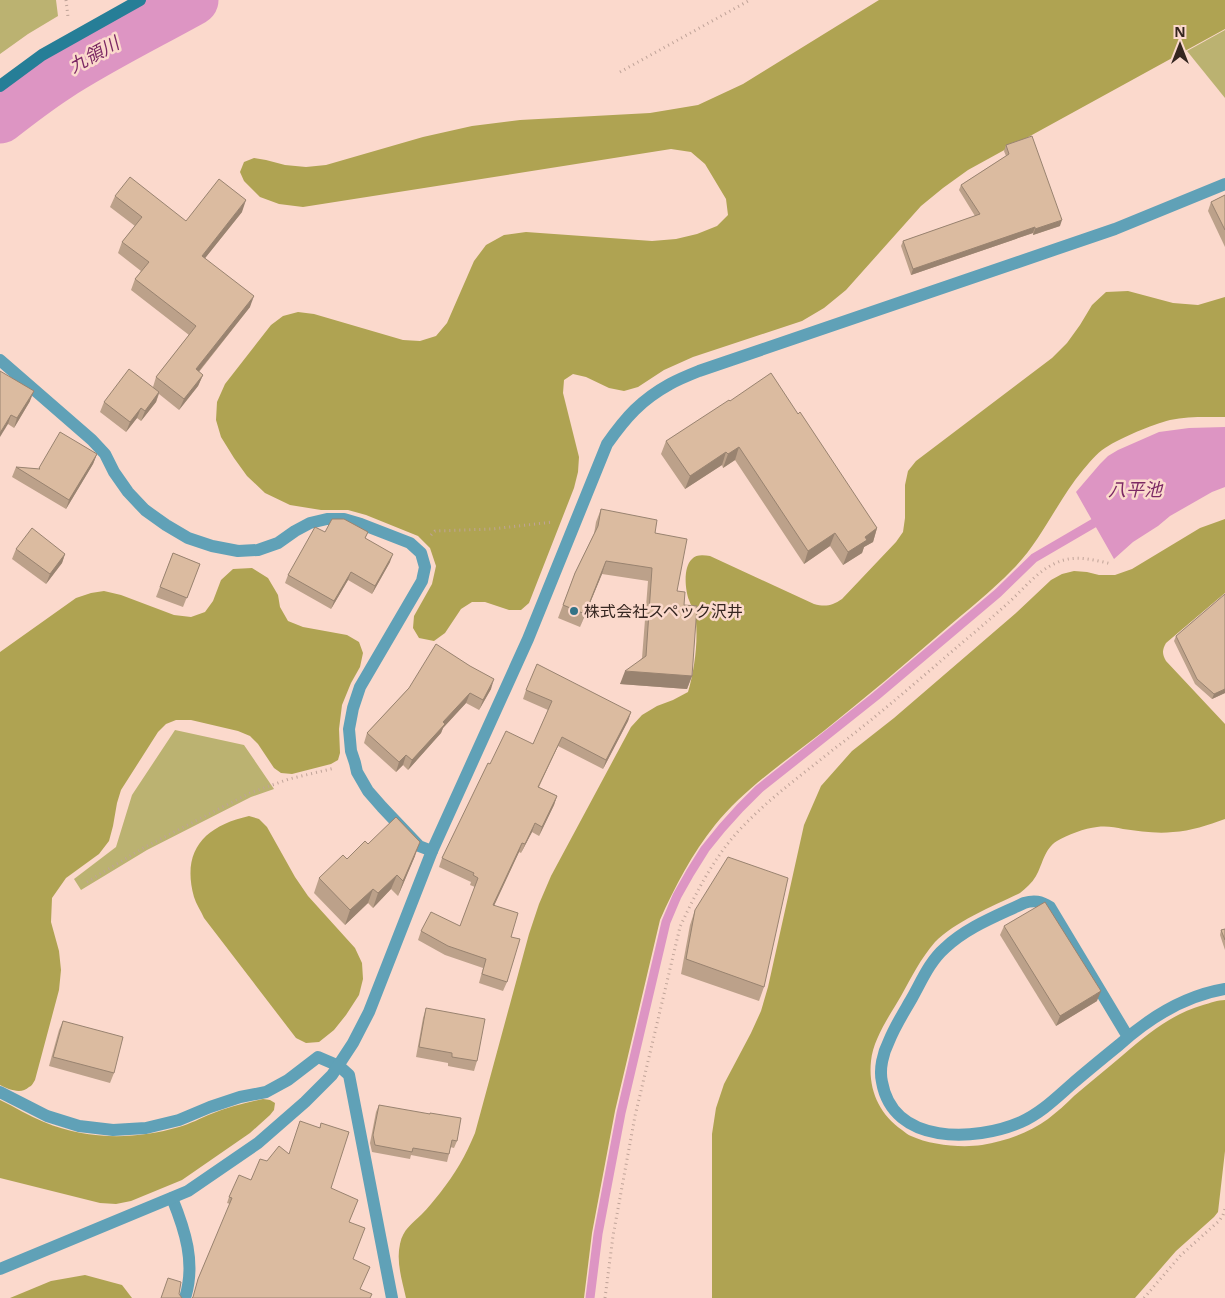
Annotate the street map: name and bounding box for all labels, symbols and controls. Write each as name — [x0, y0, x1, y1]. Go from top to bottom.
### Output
north arrow — [1155, 20, 1205, 70]
text: N — [1174, 22, 1186, 41]
water label: 九領川 — [64, 30, 125, 78]
water label: 八平池 — [1108, 477, 1164, 501]
place label: 株式会社スペック沢井 — [584, 600, 743, 622]
marker: 株式会社スペック沢井 — [568, 605, 580, 617]

